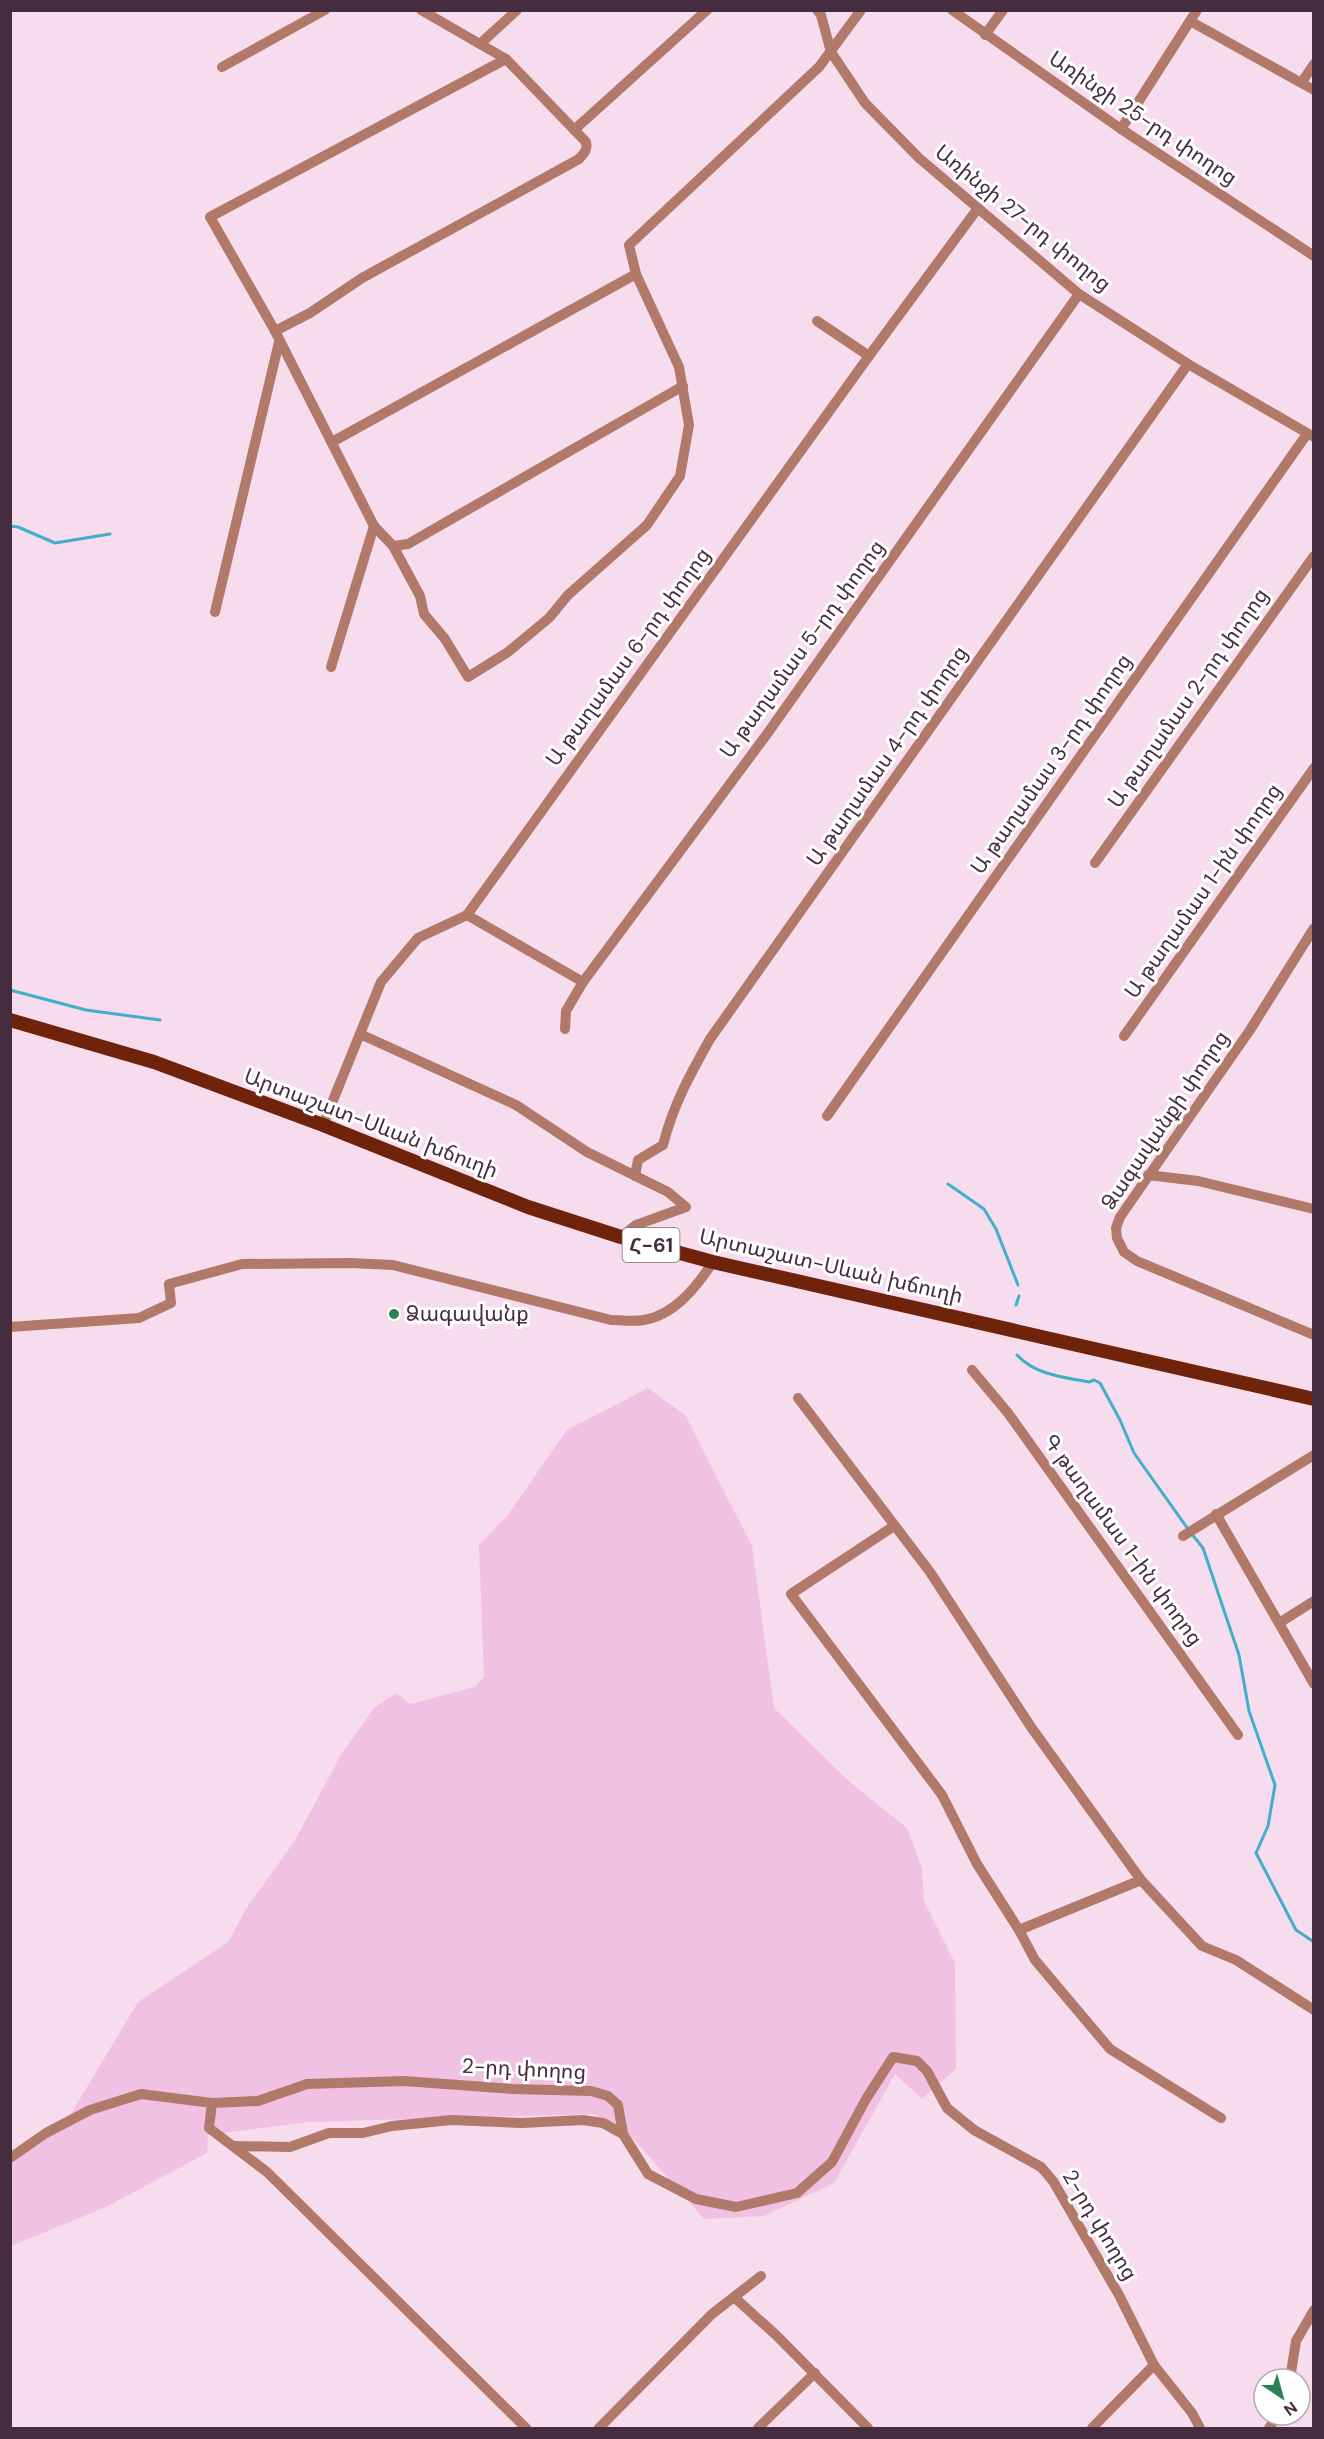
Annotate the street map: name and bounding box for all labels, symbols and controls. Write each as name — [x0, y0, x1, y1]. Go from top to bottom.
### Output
street label: Առինջի 25-րդ փողոց — [1043, 44, 1243, 192]
street label: Առինջի 27-րդ փողոց — [929, 138, 1117, 298]
street label: Ա թաղամաս 5-րդ փողոց — [713, 534, 891, 764]
street label: Ա թաղամաս 6-րդ փողոց — [539, 542, 717, 772]
street label: Ա թաղամաս 2-րդ փողոց — [1101, 582, 1275, 814]
street label: Ա թաղամաս 4-րդ փողոց — [800, 640, 974, 872]
street label: Ա թաղամաս 3-րդ փողոց — [964, 648, 1138, 880]
street label: Ա թաղամաս 1-ին փողոց — [1118, 778, 1288, 1004]
street label: Ձագավանքի փողոց — [1095, 1025, 1235, 1215]
street label: Արտաշատ-Սևան խճուղի — [240, 1062, 502, 1184]
street label: Արտաշատ-Սևան խճուղի — [696, 1222, 966, 1310]
road number: Հ-61 — [622, 1228, 680, 1262]
place label: Ձագավանք — [406, 1300, 529, 1328]
marker: Ձագավանք — [387, 1307, 401, 1321]
street label: Գ թաղամաս 1-ին փողոց — [1037, 1429, 1209, 1651]
street label: 2-րդ փողոց — [461, 2052, 587, 2086]
street label: 2-րդ փողոց — [1056, 2165, 1144, 2285]
north arrow — [1252, 2367, 1312, 2427]
text: N — [1280, 2397, 1301, 2421]

